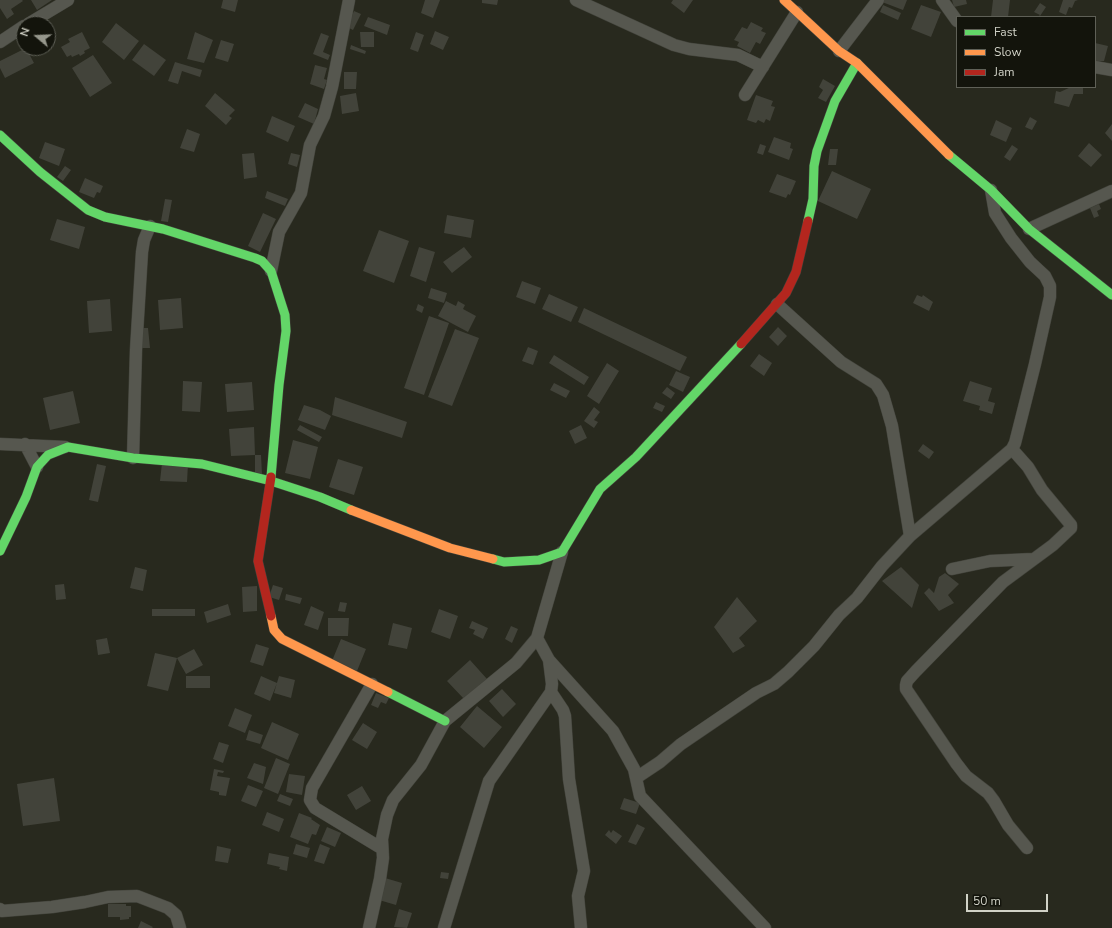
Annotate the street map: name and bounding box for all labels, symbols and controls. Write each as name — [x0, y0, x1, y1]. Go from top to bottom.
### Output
north arrow — [16, 16, 56, 56]
legend — [956, 16, 1096, 88]
text: Fast — [994, 24, 1017, 40]
text: N — [17, 26, 34, 39]
text: Slow — [994, 44, 1022, 60]
text: Jam — [994, 64, 1015, 80]
scale bar — [968, 886, 1050, 912]
text: 50 m — [973, 893, 1001, 909]

